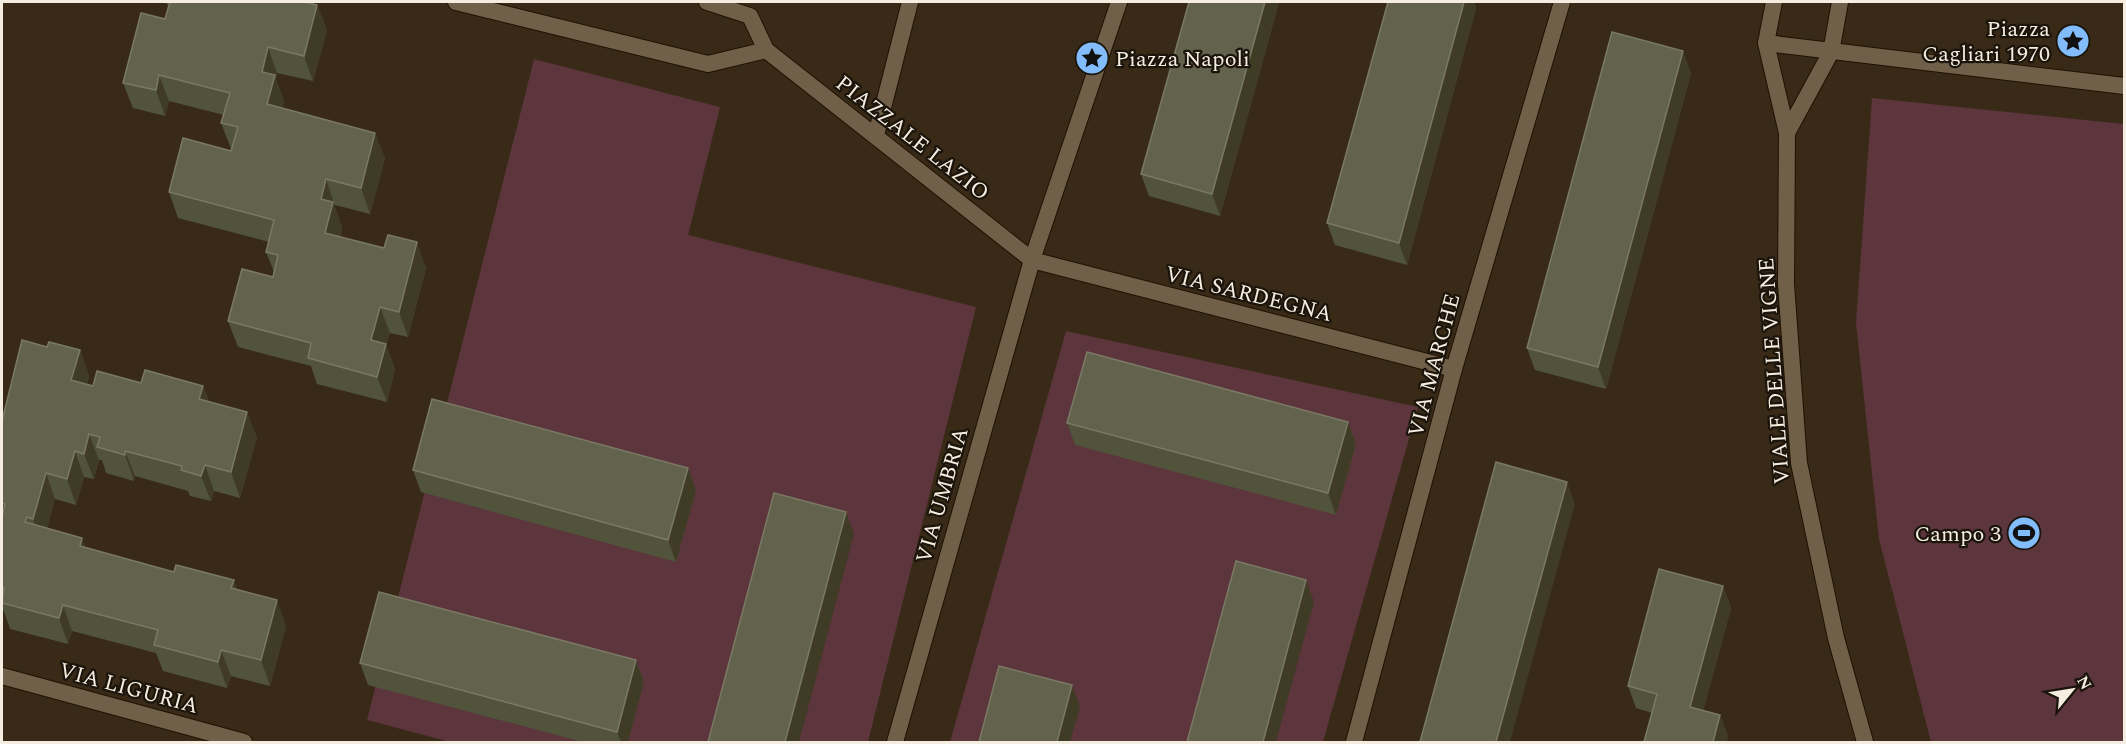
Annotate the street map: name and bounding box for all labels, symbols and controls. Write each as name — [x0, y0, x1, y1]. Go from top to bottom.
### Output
place label: Piazza Cagliari 1970 — [1922, 13, 2050, 71]
place icon: Piazza Cagliari 1970 — [2055, 23, 2091, 59]
place icon: Piazza Napoli — [1074, 40, 1110, 76]
place label: Piazza Napoli — [1115, 43, 1250, 76]
street label: PIAZZALE LAZIO — [828, 67, 996, 209]
street label: VIALE DELLE VIGNE — [1750, 257, 1799, 485]
street label: VIA SARDEGNA — [1162, 258, 1336, 331]
street label: VIA MARCHE — [1399, 290, 1469, 441]
street label: VIA UMBRIA — [907, 424, 978, 567]
sports icon: Campo 3 — [2006, 515, 2042, 551]
place label: Campo 3 — [1914, 518, 2001, 551]
street label: VIA LIGURIA — [55, 654, 202, 723]
north arrow — [2042, 660, 2102, 720]
text: N — [2070, 671, 2098, 695]

